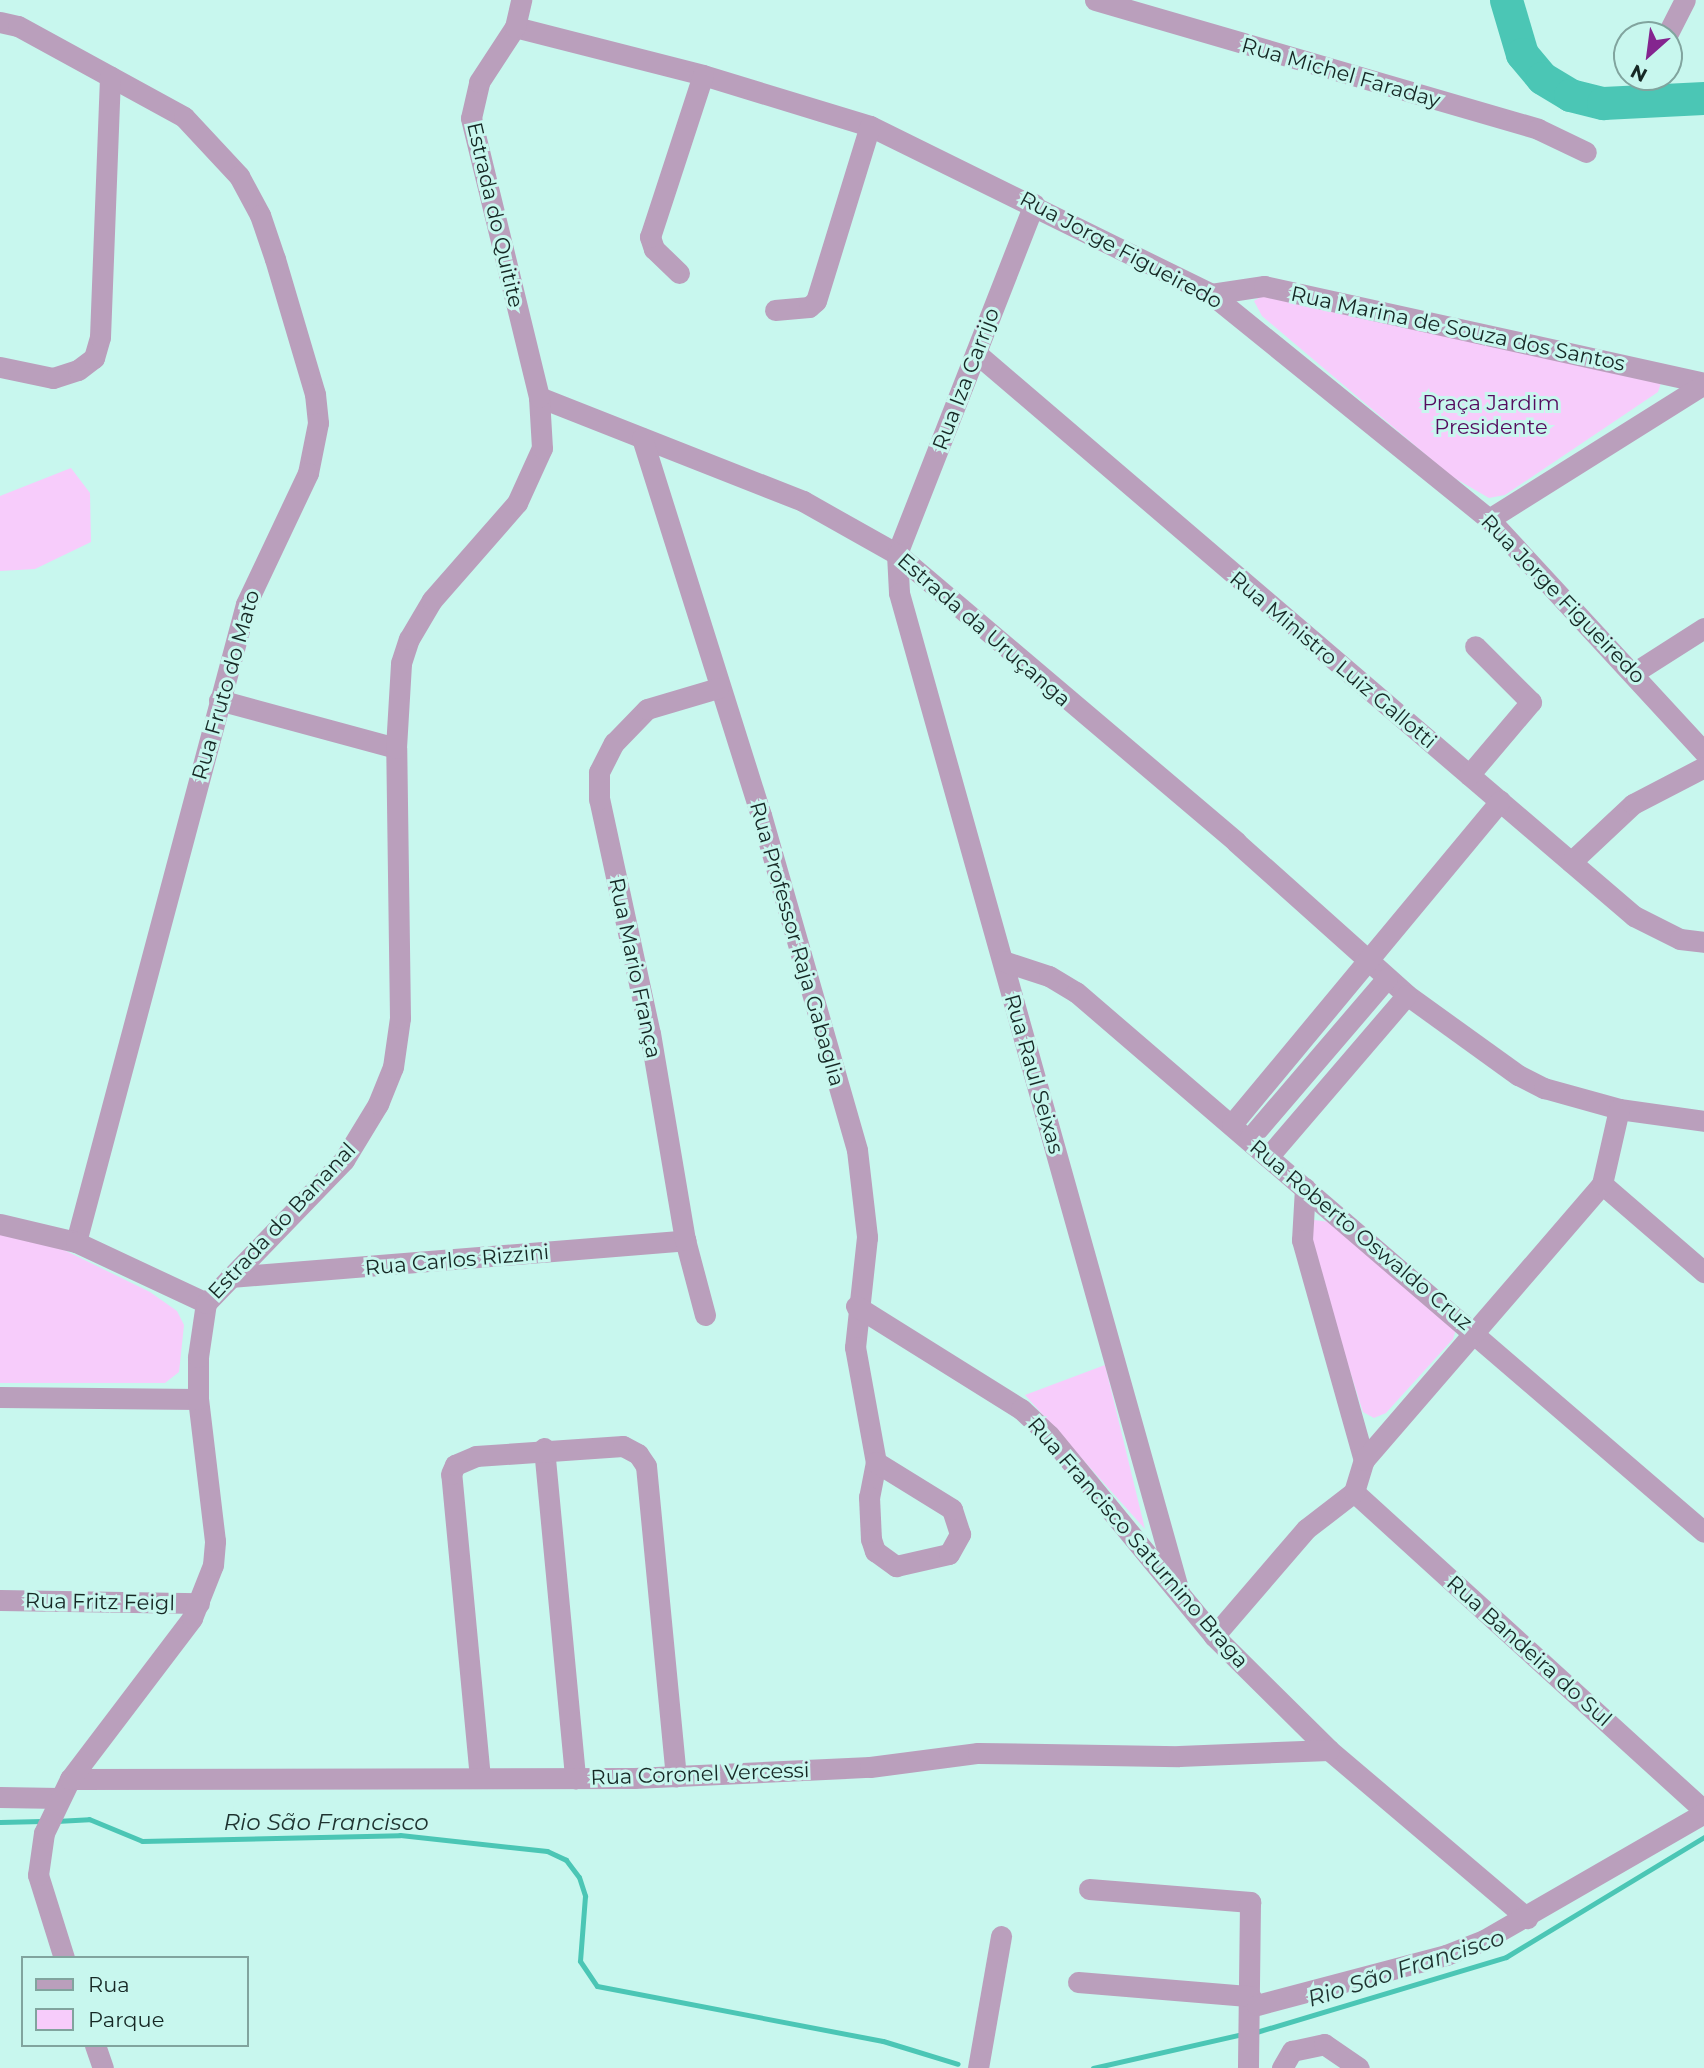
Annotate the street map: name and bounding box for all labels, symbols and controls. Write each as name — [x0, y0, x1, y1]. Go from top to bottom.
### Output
north arrow — [1613, 21, 1683, 91]
street label: Rua Michel Faraday — [1239, 33, 1443, 113]
text: N — [1627, 59, 1651, 87]
street label: Estrada do Quitite — [461, 120, 529, 310]
street label: Rua Jorge Figueiredo — [1015, 186, 1227, 314]
street label: Rua Marina de Souza dos Santos — [1289, 281, 1627, 377]
street label: Rua Iza Carrijo — [927, 304, 1005, 454]
park label: Praça Jardim Presidente — [1422, 390, 1560, 440]
street label: Rua Jorge Figueiredo — [1476, 509, 1650, 689]
street label: Estrada da Uruçanga — [892, 548, 1076, 712]
street label: Rua Ministro Luiz Gallotti — [1225, 566, 1441, 754]
street label: Rua Fruto do Mato — [187, 587, 265, 783]
street label: Rua Professor Raja Gabaglia — [744, 799, 850, 1089]
street label: Rua Mario França — [604, 876, 666, 1060]
street label: Rua Raul Seixas — [999, 991, 1069, 1157]
street label: Rua Roberto Oswaldo Cruz — [1245, 1134, 1477, 1336]
street label: Estrada do Bananal — [203, 1138, 361, 1304]
street label: Rua Carlos Rizzini — [364, 1239, 550, 1281]
street label: Rua Francisco Saturnino Braga — [1022, 1413, 1254, 1673]
street label: Rua Bandeira do Sul — [1441, 1570, 1617, 1732]
street label: Rua Fritz Feigl — [25, 1588, 175, 1616]
street label: Rua Coronel Vercessi — [590, 1758, 810, 1790]
water label: Rio São Francisco — [223, 1808, 429, 1836]
water label: Rio São Francisco — [1304, 1923, 1508, 2013]
legend — [21, 1956, 248, 2047]
text: Rua — [88, 1972, 130, 1997]
text: Parque — [88, 2007, 164, 2032]

